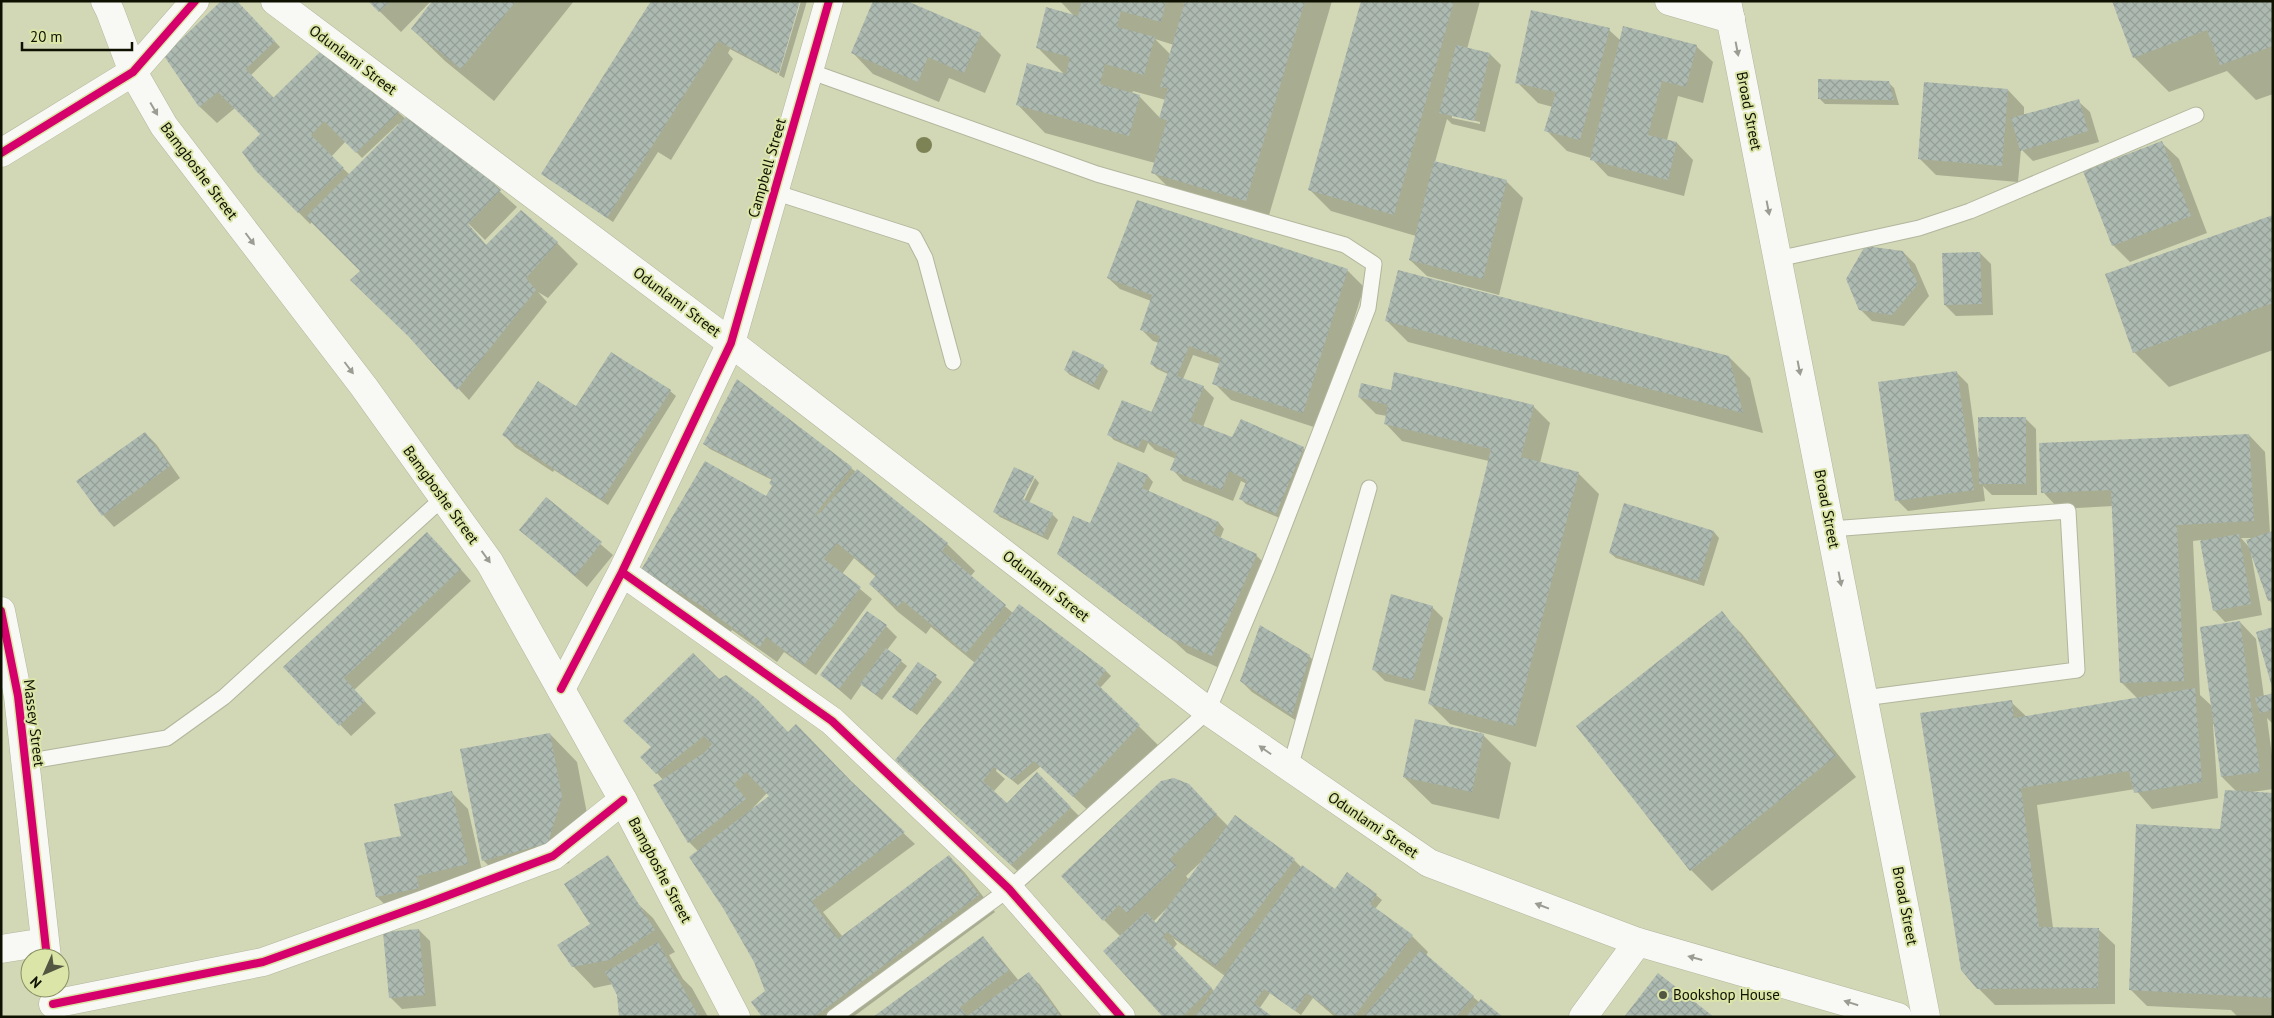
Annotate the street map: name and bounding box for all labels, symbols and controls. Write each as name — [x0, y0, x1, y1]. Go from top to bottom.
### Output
scale bar — [22, 20, 132, 52]
street label: Odunlami Street — [306, 20, 401, 99]
text: 20 m — [30, 27, 63, 46]
one-way arrow — [1733, 41, 1741, 56]
street label: Broad Street — [1733, 70, 1766, 152]
one-way arrow — [149, 102, 158, 115]
street label: Campbell Street — [743, 116, 790, 220]
street label: Bamgboshe Street — [157, 118, 242, 223]
one-way arrow — [1764, 201, 1772, 216]
one-way arrow — [245, 232, 256, 245]
street label: Odunlami Street — [630, 262, 725, 341]
one-way arrow — [1796, 360, 1804, 376]
one-way arrow — [344, 362, 354, 375]
street label: Bamgboshe Street — [399, 442, 483, 548]
street label: Broad Street — [1811, 468, 1844, 550]
street label: Odunlami Street — [999, 546, 1094, 625]
one-way arrow — [480, 550, 491, 563]
one-way arrow — [1837, 571, 1845, 587]
street label: Massey Street — [20, 678, 49, 768]
one-way arrow — [1258, 745, 1271, 755]
street label: Odunlami Street — [1324, 787, 1422, 862]
street label: Bamgboshe Street — [625, 814, 696, 926]
street label: Broad Street — [1889, 865, 1922, 947]
one-way arrow — [1534, 902, 1549, 909]
north arrow — [20, 948, 70, 998]
one-way arrow — [1688, 953, 1703, 961]
text: N — [26, 973, 45, 992]
place label: Bookshop House — [1673, 985, 1780, 1004]
marker: Bookshop House — [1657, 989, 1669, 1001]
one-way arrow — [1844, 998, 1859, 1006]

